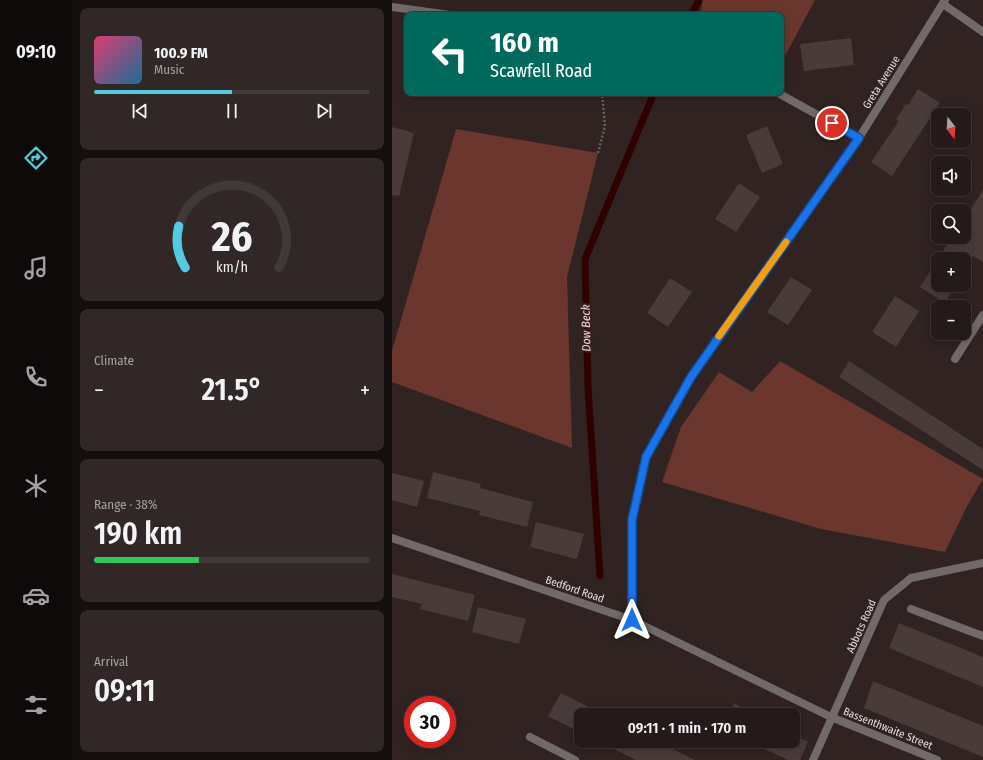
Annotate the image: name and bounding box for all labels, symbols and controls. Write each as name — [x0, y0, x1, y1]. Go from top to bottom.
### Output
text: 160 m — [490, 26, 559, 59]
icon: left — [424, 28, 476, 80]
text: 09:10 — [16, 41, 56, 63]
text: 100.9 FM — [154, 44, 208, 62]
street label: Greta Avenue — [860, 53, 903, 111]
text: Scawfell Road — [490, 60, 592, 82]
text: Music — [154, 62, 184, 77]
icon: previous — [129, 100, 151, 122]
icon: pause — [221, 100, 243, 122]
icon: next — [313, 100, 335, 122]
pin — [815, 106, 849, 140]
north arrow — [931, 108, 971, 148]
map controls — [931, 108, 971, 340]
icon: arrive — [821, 112, 843, 134]
icon: directions — [22, 144, 50, 172]
button: sound — [931, 156, 971, 196]
button: search — [931, 204, 971, 244]
text: 26 — [210, 211, 253, 261]
button: + — [931, 252, 971, 292]
icon: music — [22, 254, 50, 282]
text: km/h — [216, 258, 248, 275]
button: − — [931, 300, 971, 340]
water label: Dow Beck — [579, 304, 593, 352]
text: Climate — [94, 353, 134, 368]
icon: phone — [22, 363, 50, 391]
text: 21.5° — [201, 372, 262, 408]
text: − — [94, 377, 104, 404]
text: + — [360, 377, 370, 404]
icon: climate — [22, 472, 50, 500]
text: Range · 38% — [94, 497, 157, 512]
text: 190 km — [94, 516, 182, 552]
street label: Bedford Road — [544, 573, 606, 606]
icon: car — [22, 582, 50, 610]
street label: Abbots Road — [844, 598, 879, 655]
position arrow — [611, 599, 653, 641]
text: Arrival — [94, 654, 128, 669]
text: 09:11 — [94, 673, 155, 709]
icon: filters — [22, 691, 50, 719]
speed limit sign: 30 — [404, 696, 456, 748]
street label: Bassenthwaite Street — [841, 705, 935, 752]
text: 09:11 · 1 min · 170 m — [628, 719, 746, 737]

